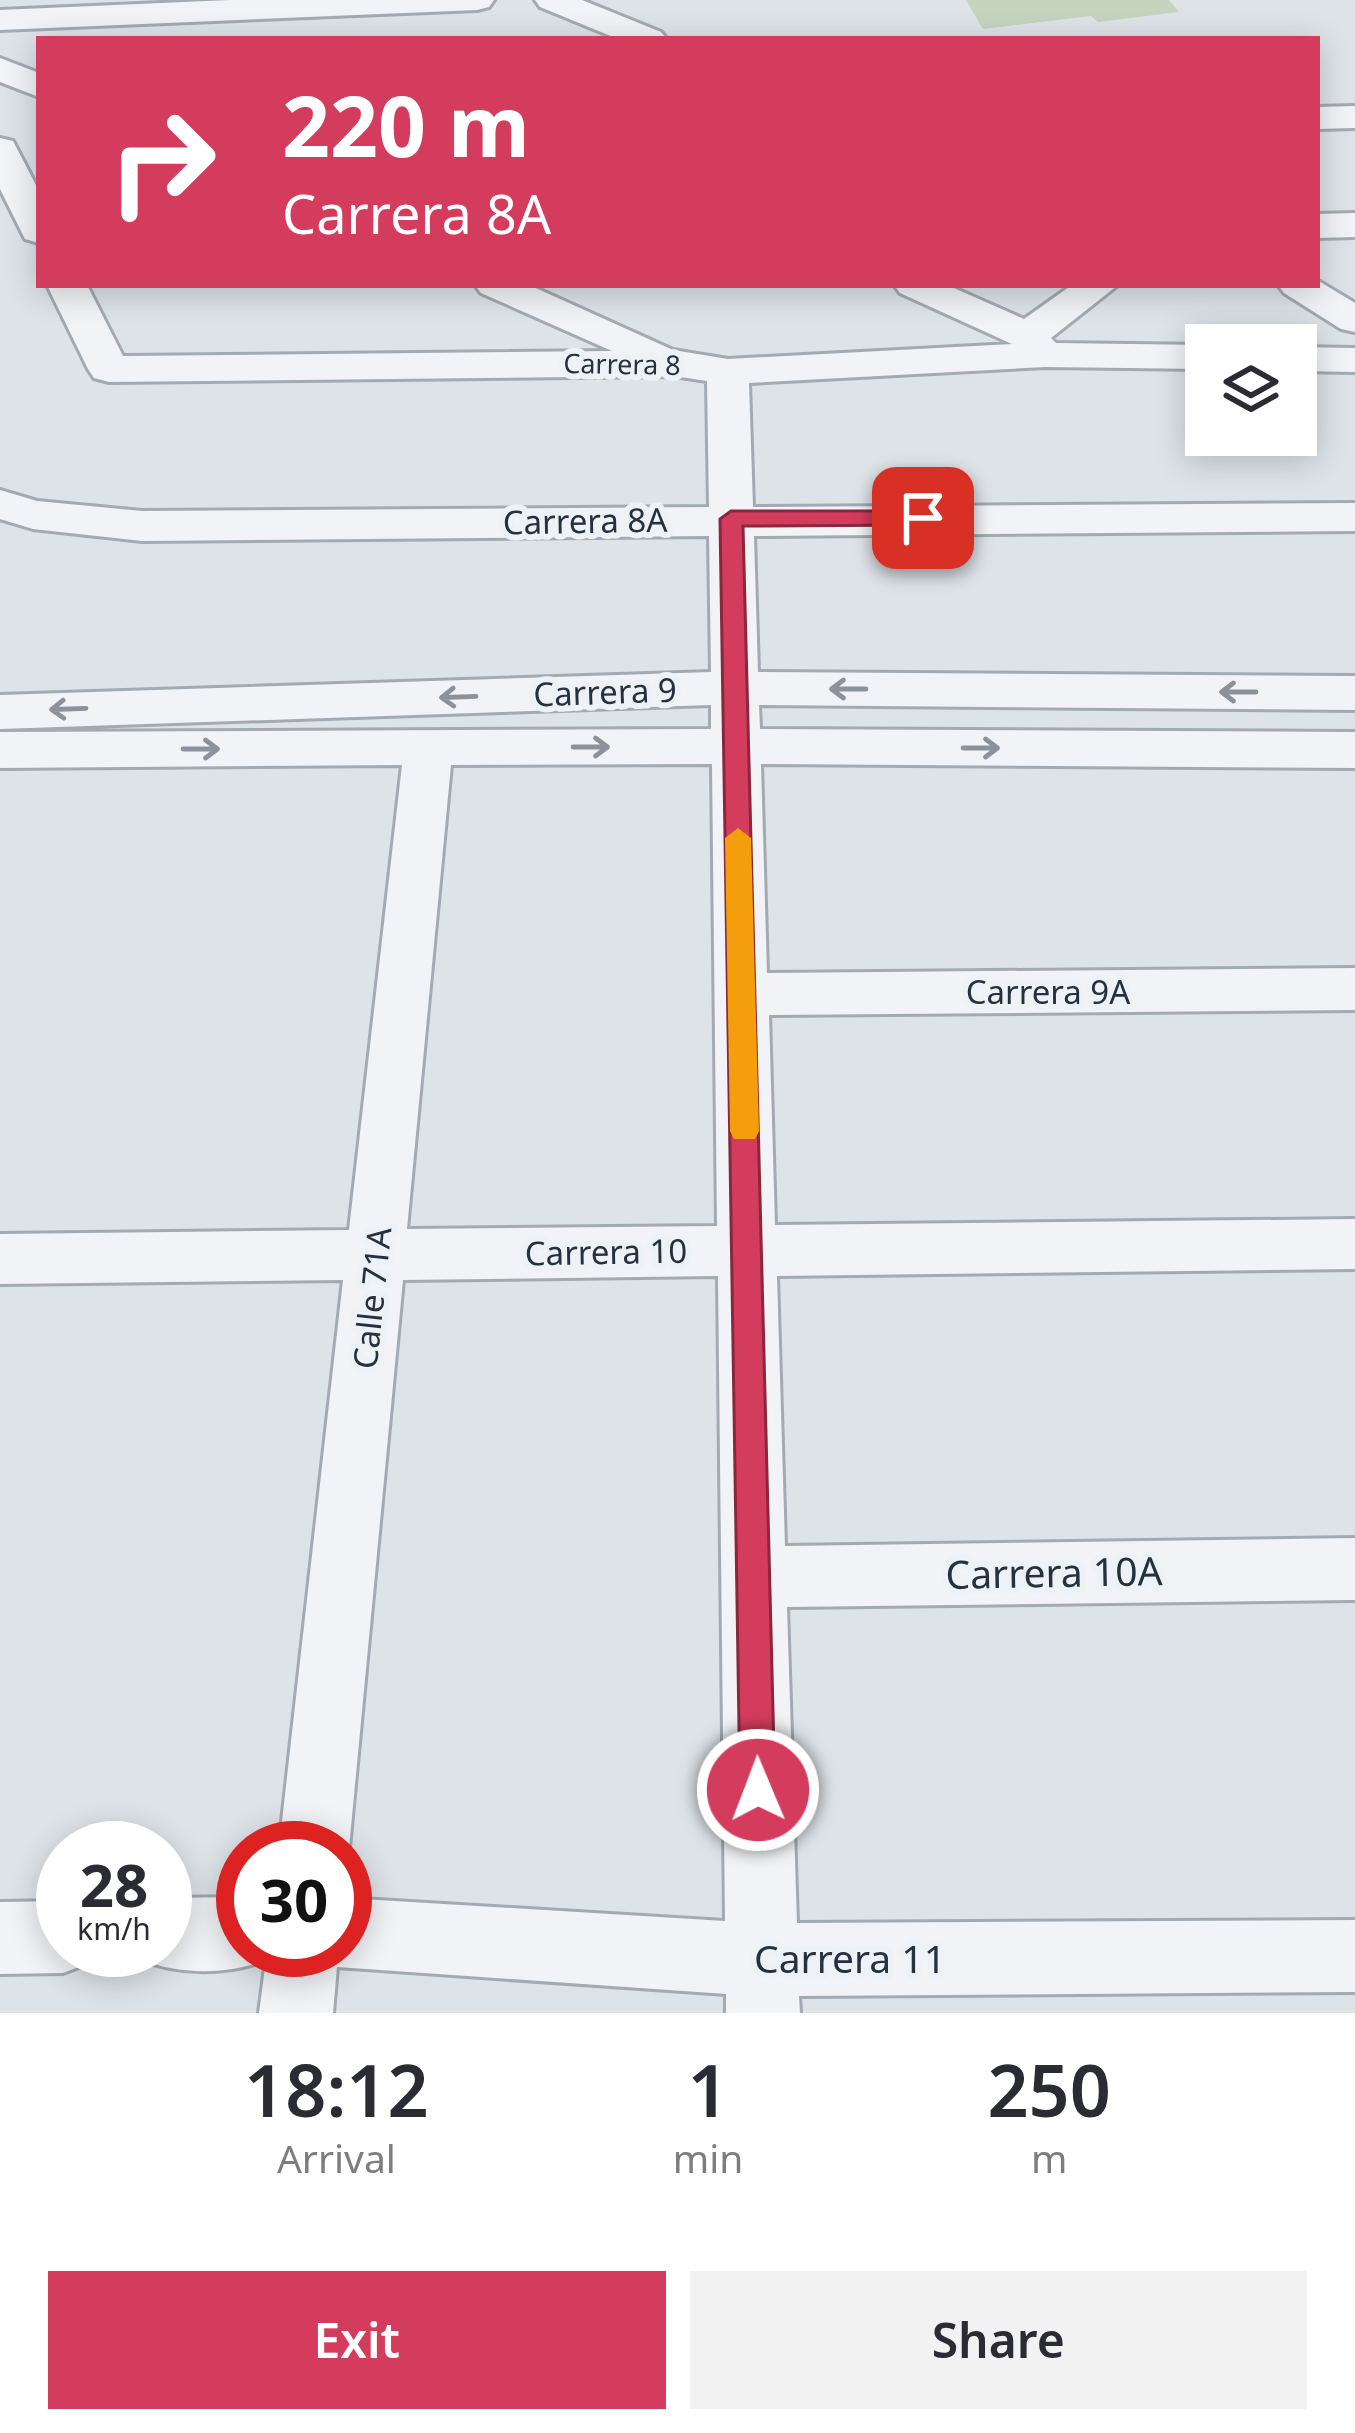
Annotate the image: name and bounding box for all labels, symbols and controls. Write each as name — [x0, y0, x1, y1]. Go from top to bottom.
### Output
text: 220 m — [282, 67, 530, 182]
icon: right — [84, 84, 240, 240]
text: Carrera 8A — [282, 176, 551, 250]
map controls — [1185, 324, 1317, 456]
button: layers — [1185, 324, 1317, 456]
street label: Carrera 8 — [563, 344, 681, 383]
pin — [872, 467, 974, 569]
icon: arrive — [890, 485, 956, 551]
street label: Carrera 8A — [502, 497, 669, 544]
street label: Carrera 9 — [532, 667, 677, 716]
one-way arrow — [829, 677, 868, 700]
one-way arrow — [1219, 681, 1258, 703]
one-way arrow — [439, 685, 478, 708]
one-way arrow — [49, 698, 88, 721]
one-way arrow — [571, 736, 610, 758]
one-way arrow — [961, 737, 1000, 759]
one-way arrow — [181, 738, 220, 760]
street label: Carrera 9A — [966, 969, 1131, 1014]
street label: Calle 71A — [342, 1224, 401, 1371]
street label: Carrera 10 — [524, 1228, 688, 1275]
street label: Carrera 10A — [945, 1543, 1163, 1600]
position arrow — [695, 1727, 821, 1853]
speed limit sign: 30 — [216, 1821, 372, 1977]
text: 28 — [80, 1843, 148, 1925]
text: km/h — [77, 1908, 151, 1949]
street label: Carrera 11 — [754, 1931, 946, 1984]
text: 18:12 — [244, 2040, 429, 2138]
text: 1 — [687, 2040, 729, 2138]
text: 250 — [987, 2040, 1111, 2138]
text: Arrival — [277, 2131, 396, 2184]
text: min — [673, 2131, 743, 2184]
text: m — [1031, 2131, 1067, 2184]
button: Exit — [48, 2271, 666, 2409]
button: Share — [690, 2271, 1307, 2409]

